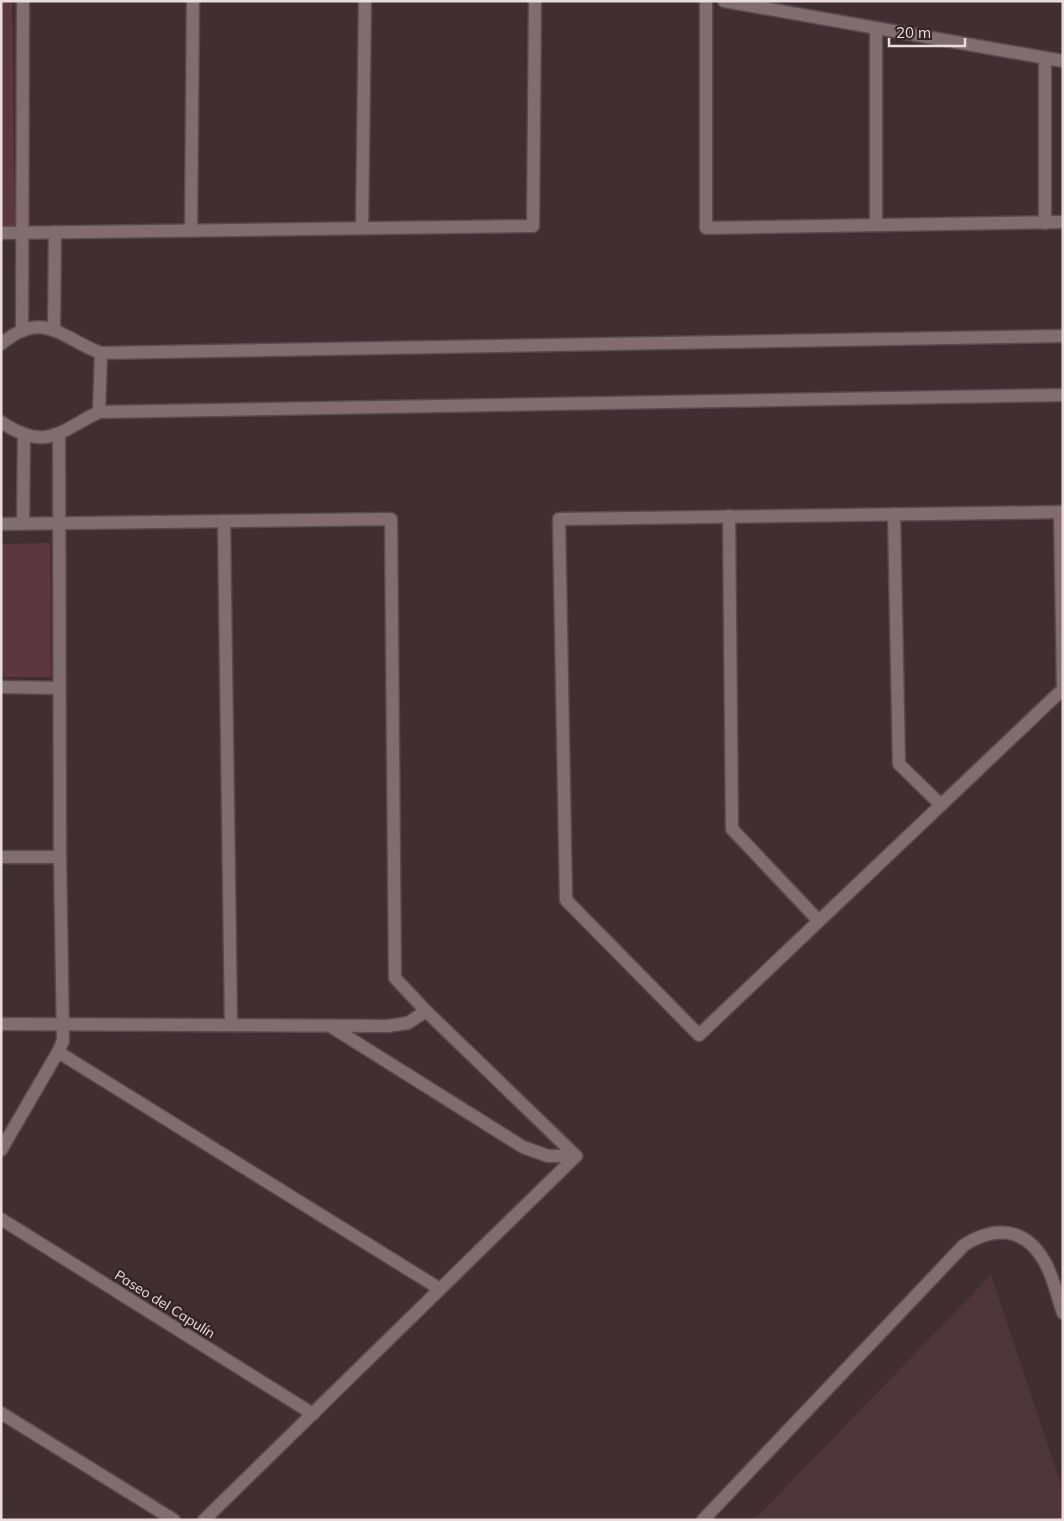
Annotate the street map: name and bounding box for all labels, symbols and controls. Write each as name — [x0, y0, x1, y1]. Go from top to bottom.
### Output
scale bar — [889, 15, 965, 47]
text: 20 m — [896, 23, 931, 42]
street label: Paseo del Capulín — [111, 1266, 219, 1342]

